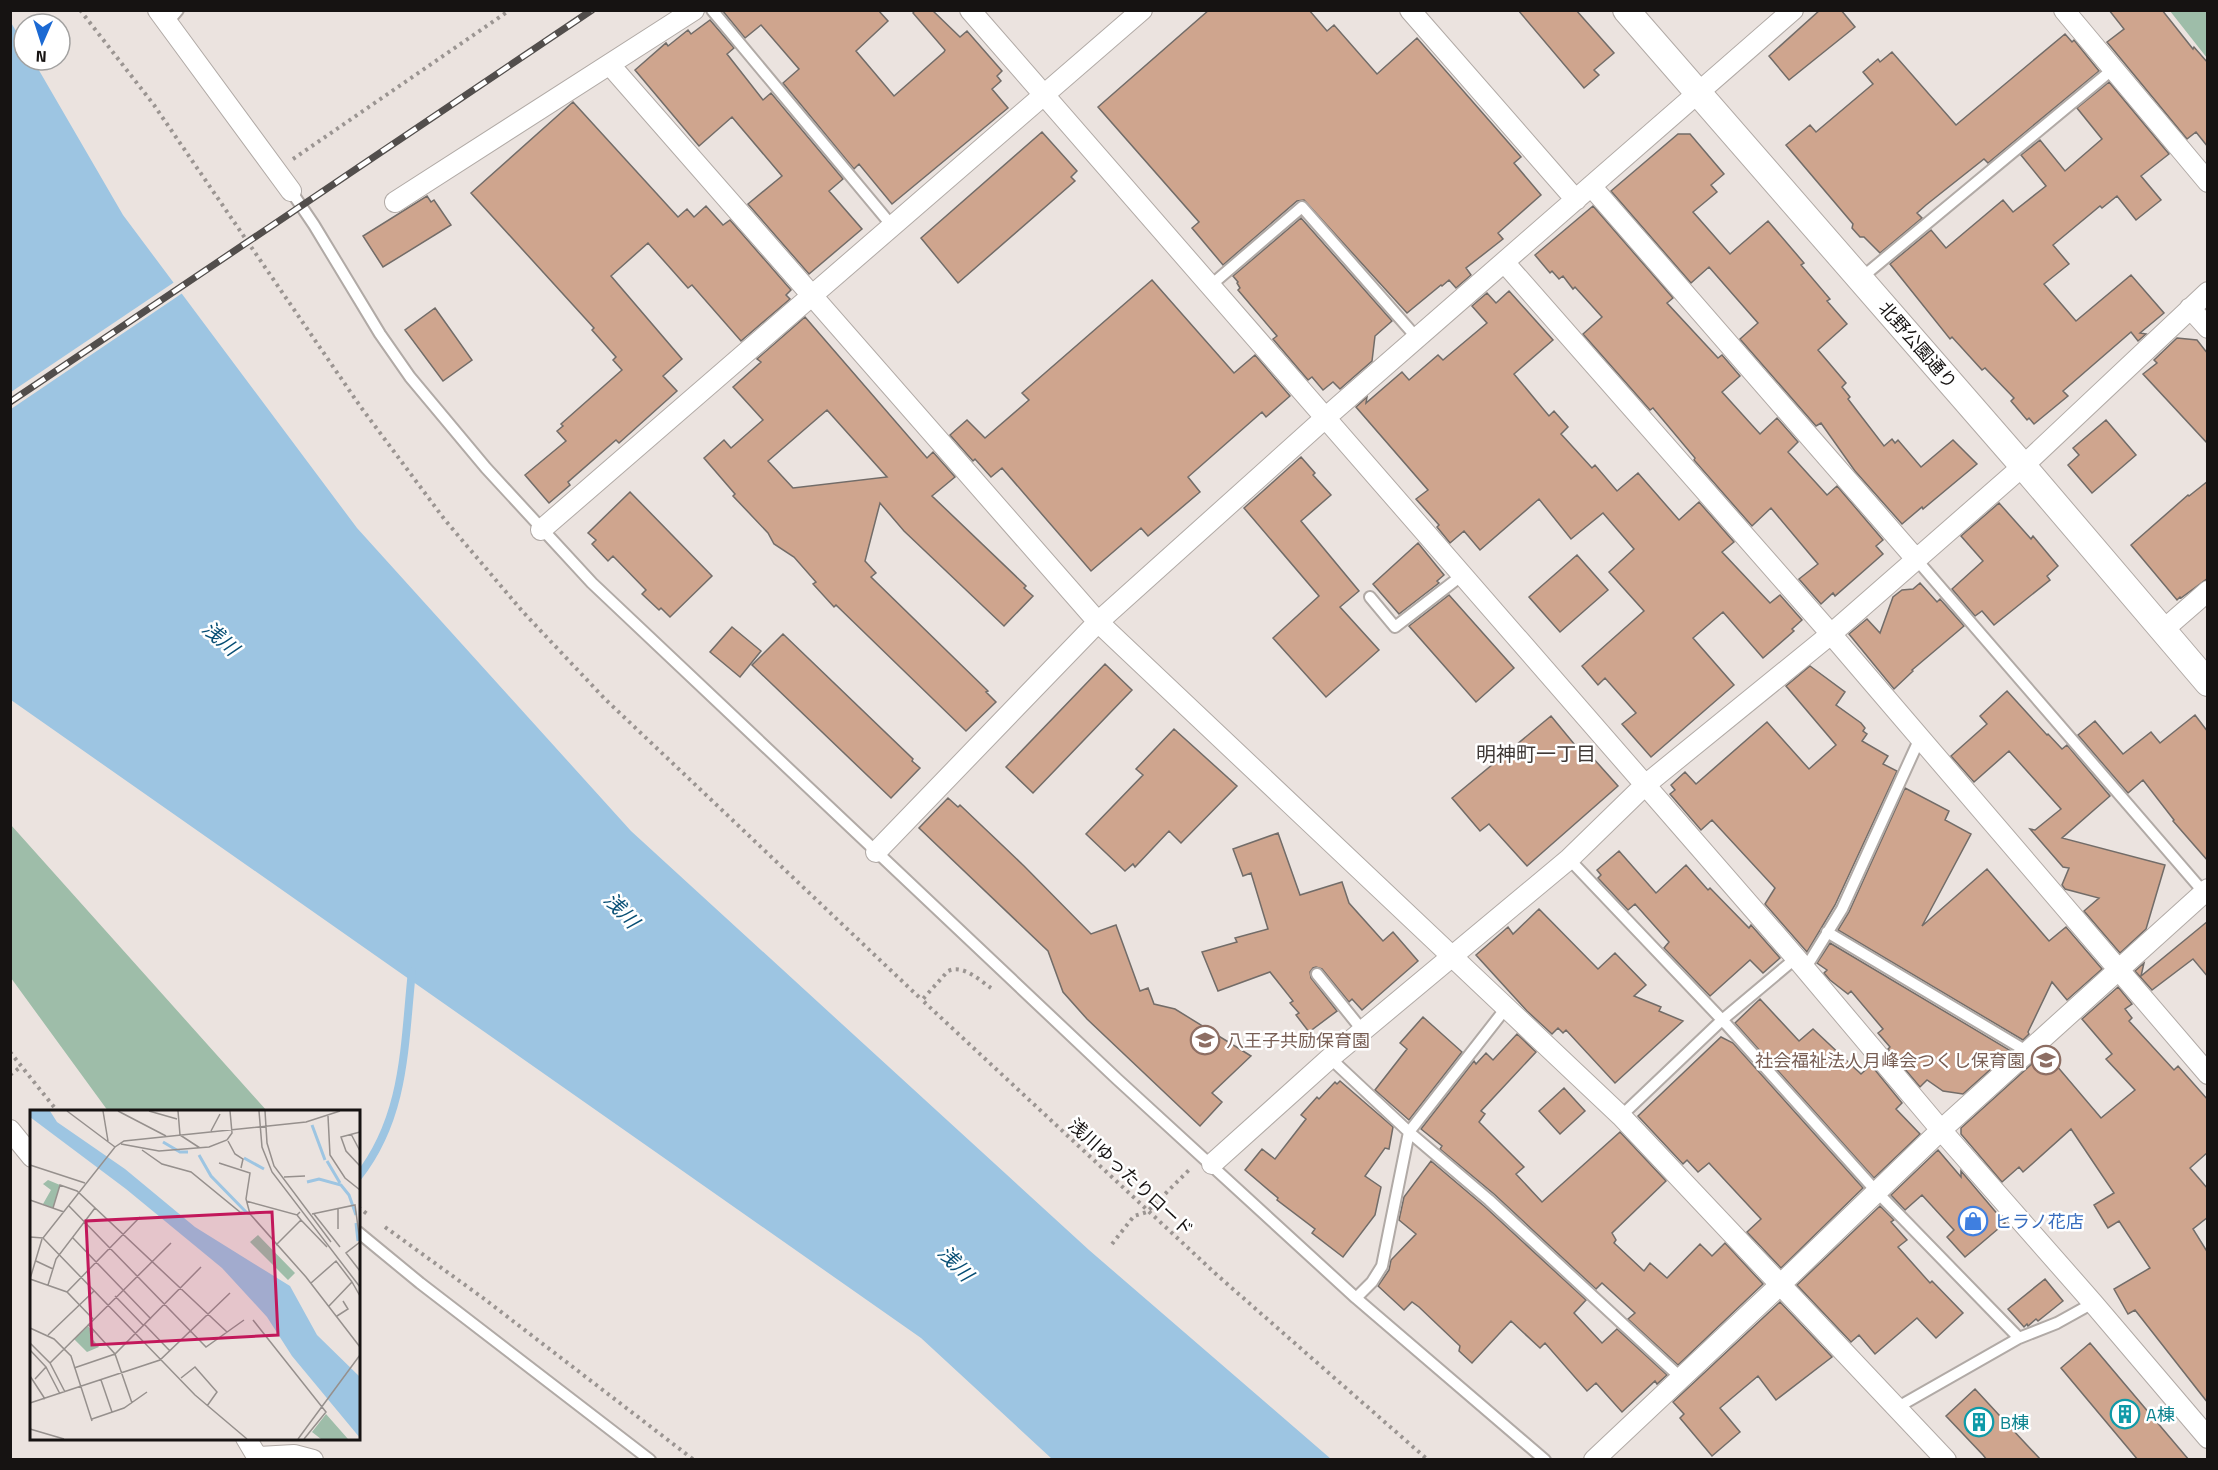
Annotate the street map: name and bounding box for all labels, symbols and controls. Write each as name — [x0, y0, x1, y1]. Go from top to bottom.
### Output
north arrow — [12, 12, 72, 72]
text: N — [35, 45, 47, 69]
street label: 北野公園通り — [1872, 295, 1964, 395]
water label: 浅川 — [196, 613, 248, 664]
district label: 明神町一丁目 — [1476, 738, 1596, 769]
water label: 浅川 — [597, 885, 648, 937]
school or university icon: 八王子共励保育園 — [1189, 1024, 1221, 1056]
place label: 八王子共励保育園 — [1226, 1027, 1370, 1054]
school or university icon: 社会福祉法人月峰会つくし保育園 — [2030, 1044, 2062, 1076]
place label: 社会福祉法人月峰会つくし保育園 — [1755, 1047, 2025, 1074]
inset map — [30, 1110, 360, 1440]
street label: 浅川ゆったりロード — [1063, 1112, 1199, 1242]
shop icon: ヒラノ花店 — [1957, 1205, 1989, 1237]
place label: ヒラノ花店 — [1994, 1208, 2084, 1235]
water label: 浅川 — [931, 1238, 982, 1290]
building icon: A棟 — [2109, 1398, 2141, 1430]
place label: A棟 — [2146, 1401, 2175, 1428]
building icon: B棟 — [1963, 1406, 1995, 1438]
place label: B棟 — [2000, 1409, 2029, 1436]

